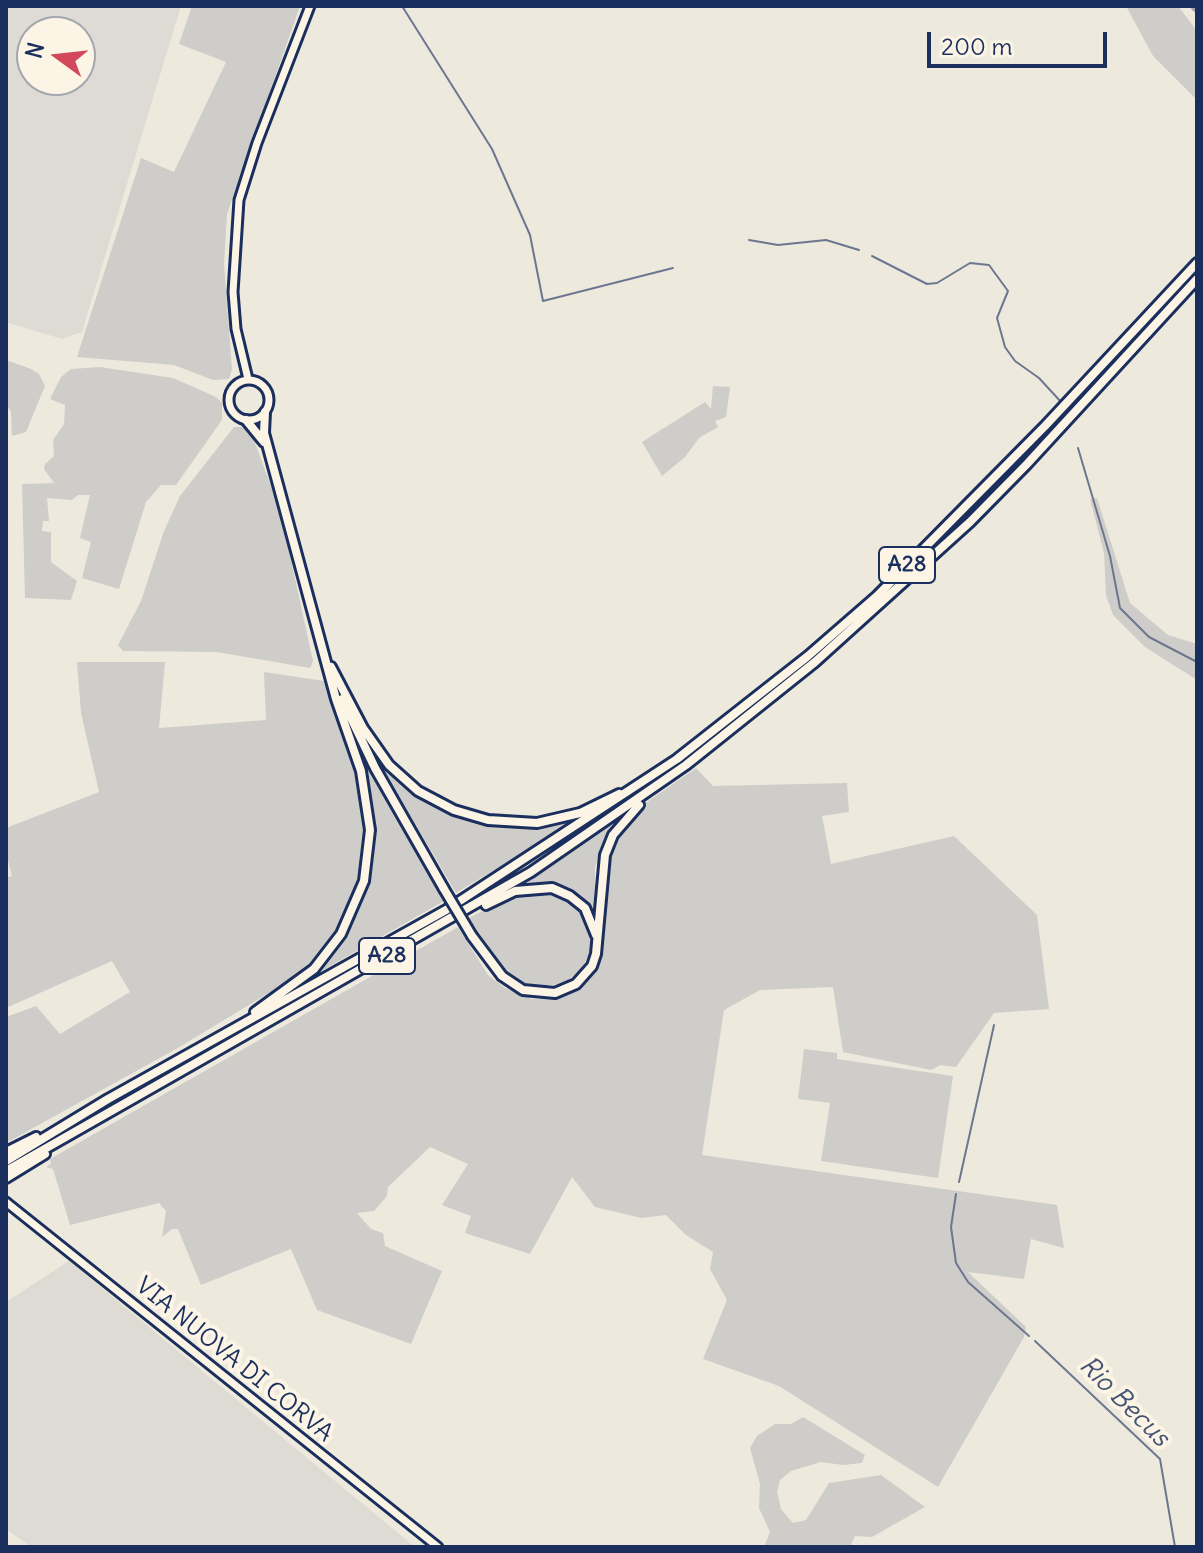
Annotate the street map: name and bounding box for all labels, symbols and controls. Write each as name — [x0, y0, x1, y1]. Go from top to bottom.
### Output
north arrow — [16, 16, 96, 96]
scale bar — [931, 16, 1111, 66]
text: 200 m — [941, 31, 1013, 61]
text: N — [19, 39, 50, 61]
road number: A28 — [879, 547, 935, 583]
road number: A28 — [359, 938, 415, 974]
street label: VIA NUOVA DI CORVA — [130, 1272, 338, 1448]
water label: Rio Becus — [1073, 1351, 1175, 1453]

